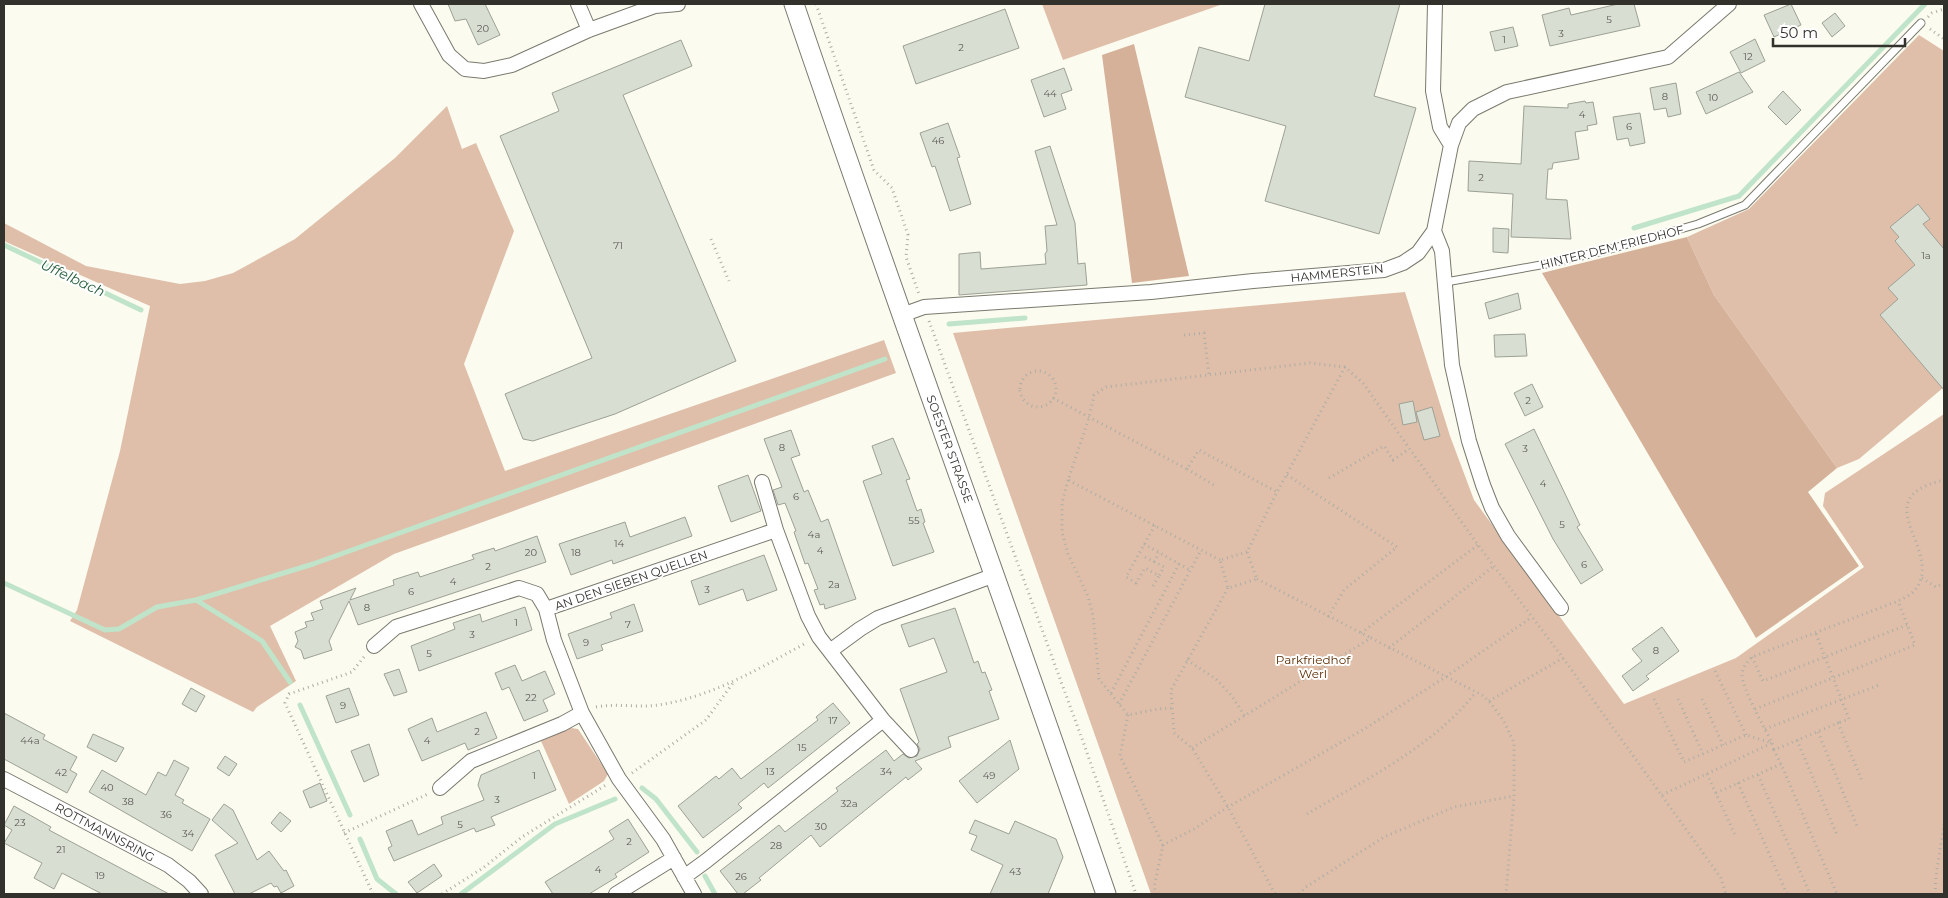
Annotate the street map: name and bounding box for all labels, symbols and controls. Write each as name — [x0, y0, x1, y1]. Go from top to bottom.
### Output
house number: 5 — [1606, 13, 1612, 26]
scale bar — [1773, 15, 1906, 47]
house number: 20 — [477, 22, 490, 35]
text: 50 m — [1780, 23, 1818, 42]
house number: 3 — [1558, 27, 1564, 40]
house number: 1 — [1502, 33, 1506, 46]
house number: 2 — [958, 41, 964, 54]
house number: 12 — [1743, 50, 1753, 63]
house number: 44 — [1043, 87, 1057, 100]
house number: 8 — [1662, 90, 1668, 103]
house number: 10 — [1708, 91, 1718, 104]
house number: 4 — [1579, 108, 1586, 121]
house number: 6 — [1626, 120, 1632, 133]
house number: 46 — [932, 134, 944, 147]
house number: 2 — [1478, 171, 1484, 184]
street label: HINTER DEM FRIEDHOF — [1539, 222, 1686, 272]
house number: 71 — [613, 239, 623, 252]
house number: 1a — [1921, 249, 1931, 262]
water label: Uffelbach — [38, 255, 108, 301]
street label: HAMMERSTEIN — [1290, 261, 1384, 285]
street label: SOESTER STRASSE — [924, 393, 976, 505]
house number: 2 — [1525, 394, 1531, 407]
house number: 8 — [779, 441, 785, 454]
house number: 3 — [1522, 442, 1528, 455]
house number: 4 — [1540, 477, 1547, 490]
house number: 6 — [793, 490, 799, 503]
house number: 55 — [908, 514, 920, 527]
house number: 5 — [1559, 518, 1565, 531]
house number: 4a — [808, 528, 820, 541]
house number: 14 — [614, 537, 624, 550]
house number: 4 — [817, 544, 824, 557]
house number: 20 — [525, 546, 538, 559]
house number: 18 — [571, 546, 581, 559]
street label: AN DEN SIEBEN QUELLEN — [553, 547, 709, 613]
house number: 6 — [1581, 558, 1587, 571]
house number: 2 — [485, 560, 491, 573]
house number: 4 — [450, 575, 457, 588]
house number: 2a — [828, 578, 840, 591]
house number: 3 — [704, 583, 710, 596]
house number: 6 — [408, 585, 414, 598]
house number: 8 — [364, 601, 370, 614]
house number: 1 — [514, 616, 518, 629]
house number: 7 — [625, 618, 631, 631]
house number: 3 — [469, 628, 475, 641]
house number: 9 — [583, 636, 589, 649]
house number: 8 — [1653, 644, 1659, 657]
house number: 5 — [426, 647, 432, 660]
park label: Parkfriedhof Werl — [1276, 652, 1351, 681]
house number: 22 — [525, 691, 537, 704]
house number: 9 — [340, 699, 346, 712]
house number: 17 — [828, 714, 838, 727]
house number: 2 — [474, 725, 480, 738]
house number: 44a — [20, 734, 40, 747]
house number: 4 — [424, 734, 431, 747]
house number: 15 — [797, 741, 807, 754]
house number: 13 — [765, 765, 775, 778]
house number: 34 — [880, 765, 893, 778]
house number: 42 — [55, 766, 67, 779]
house number: 1 — [532, 769, 536, 782]
house number: 49 — [983, 769, 995, 782]
house number: 40 — [100, 781, 114, 794]
house number: 3 — [494, 793, 500, 806]
house number: 38 — [122, 795, 134, 808]
house number: 32a — [840, 797, 858, 810]
street label: ROTTMANNSRING — [53, 799, 157, 865]
house number: 36 — [160, 808, 172, 821]
house number: 23 — [14, 816, 26, 829]
house number: 5 — [457, 818, 463, 831]
house number: 30 — [815, 820, 828, 833]
house number: 34 — [182, 827, 195, 840]
house number: 2 — [626, 835, 632, 848]
house number: 28 — [770, 839, 782, 852]
house number: 21 — [56, 843, 66, 856]
house number: 4 — [595, 863, 602, 876]
house number: 43 — [1009, 865, 1021, 878]
house number: 19 — [95, 869, 105, 882]
house number: 26 — [735, 870, 747, 883]

